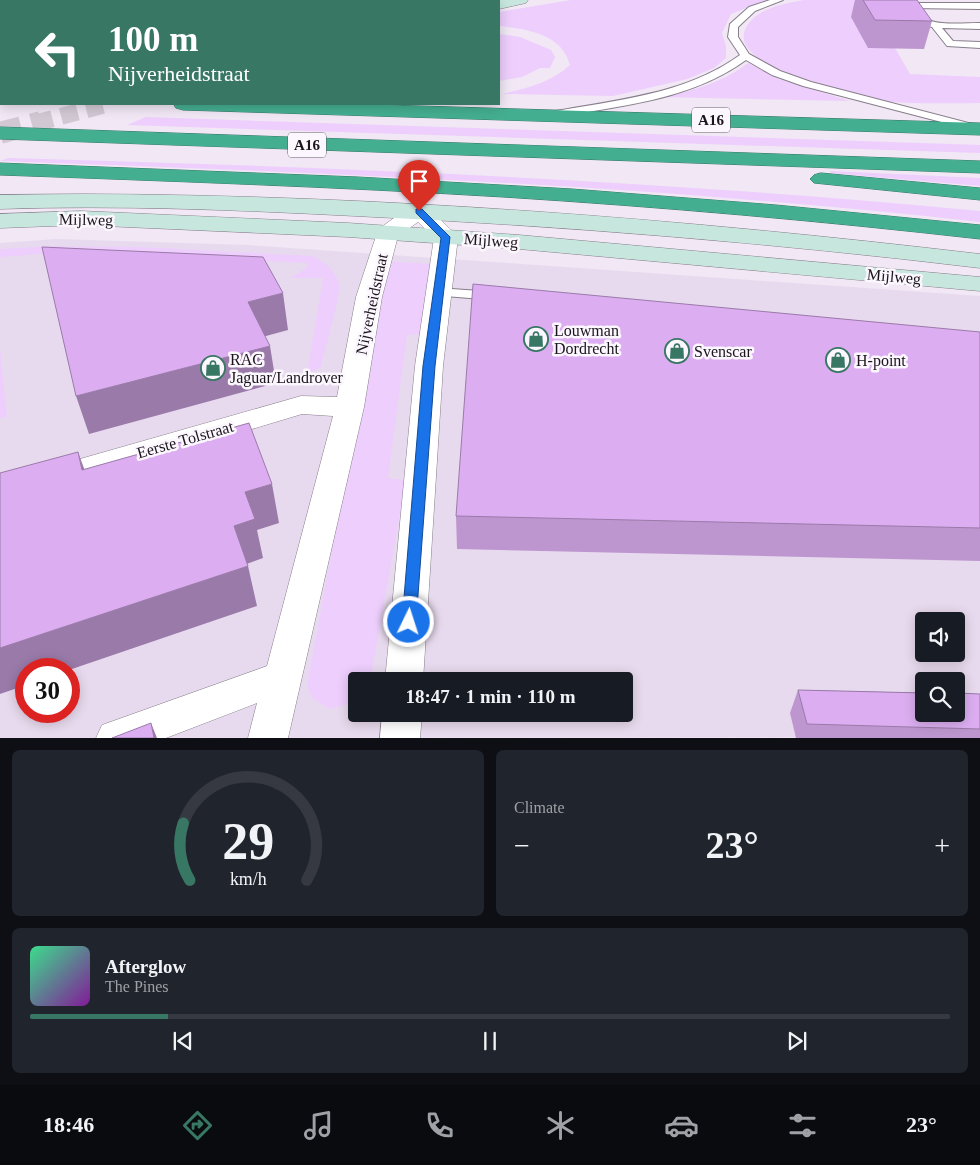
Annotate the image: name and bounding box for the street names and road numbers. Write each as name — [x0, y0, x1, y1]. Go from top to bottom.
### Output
road number: A16 — [692, 108, 730, 132]
road number: A16 — [288, 132, 326, 158]
street label: Mijlweg — [59, 211, 113, 229]
street label: Mijlweg — [463, 230, 519, 252]
street label: Nijverheidstraat — [352, 251, 392, 356]
street label: Mijlweg — [866, 266, 922, 288]
street label: Eerste Tolstraat — [135, 417, 236, 461]

